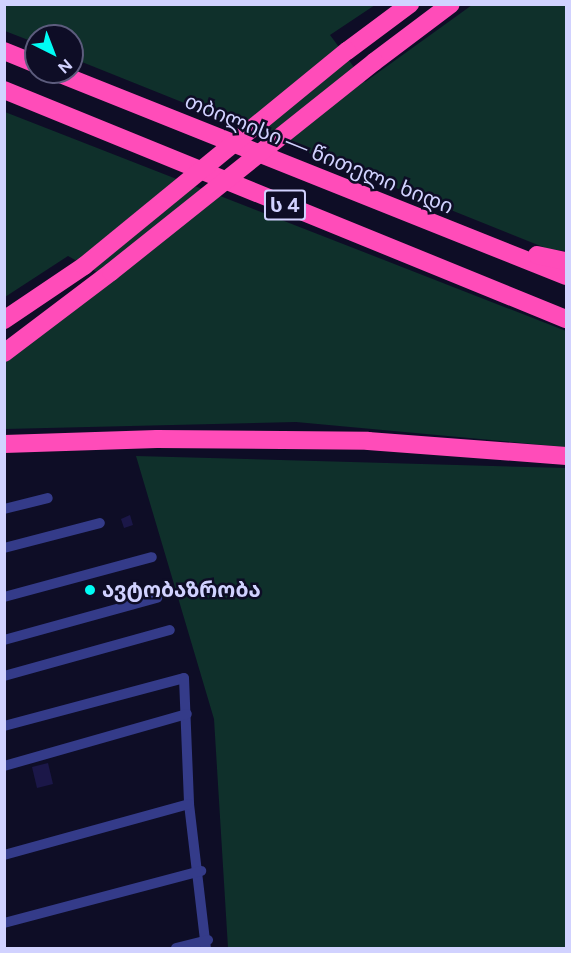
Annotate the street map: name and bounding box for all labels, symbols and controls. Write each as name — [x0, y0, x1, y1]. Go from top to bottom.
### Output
north arrow — [24, 24, 84, 84]
text: N — [54, 55, 76, 77]
street label: თბილისი — წითელი ხიდი — [181, 89, 457, 219]
road number: ს 4 — [262, 188, 308, 222]
place label: ავტობაზრობა — [102, 577, 261, 603]
marker: ავტობაზრობა — [83, 583, 97, 597]

